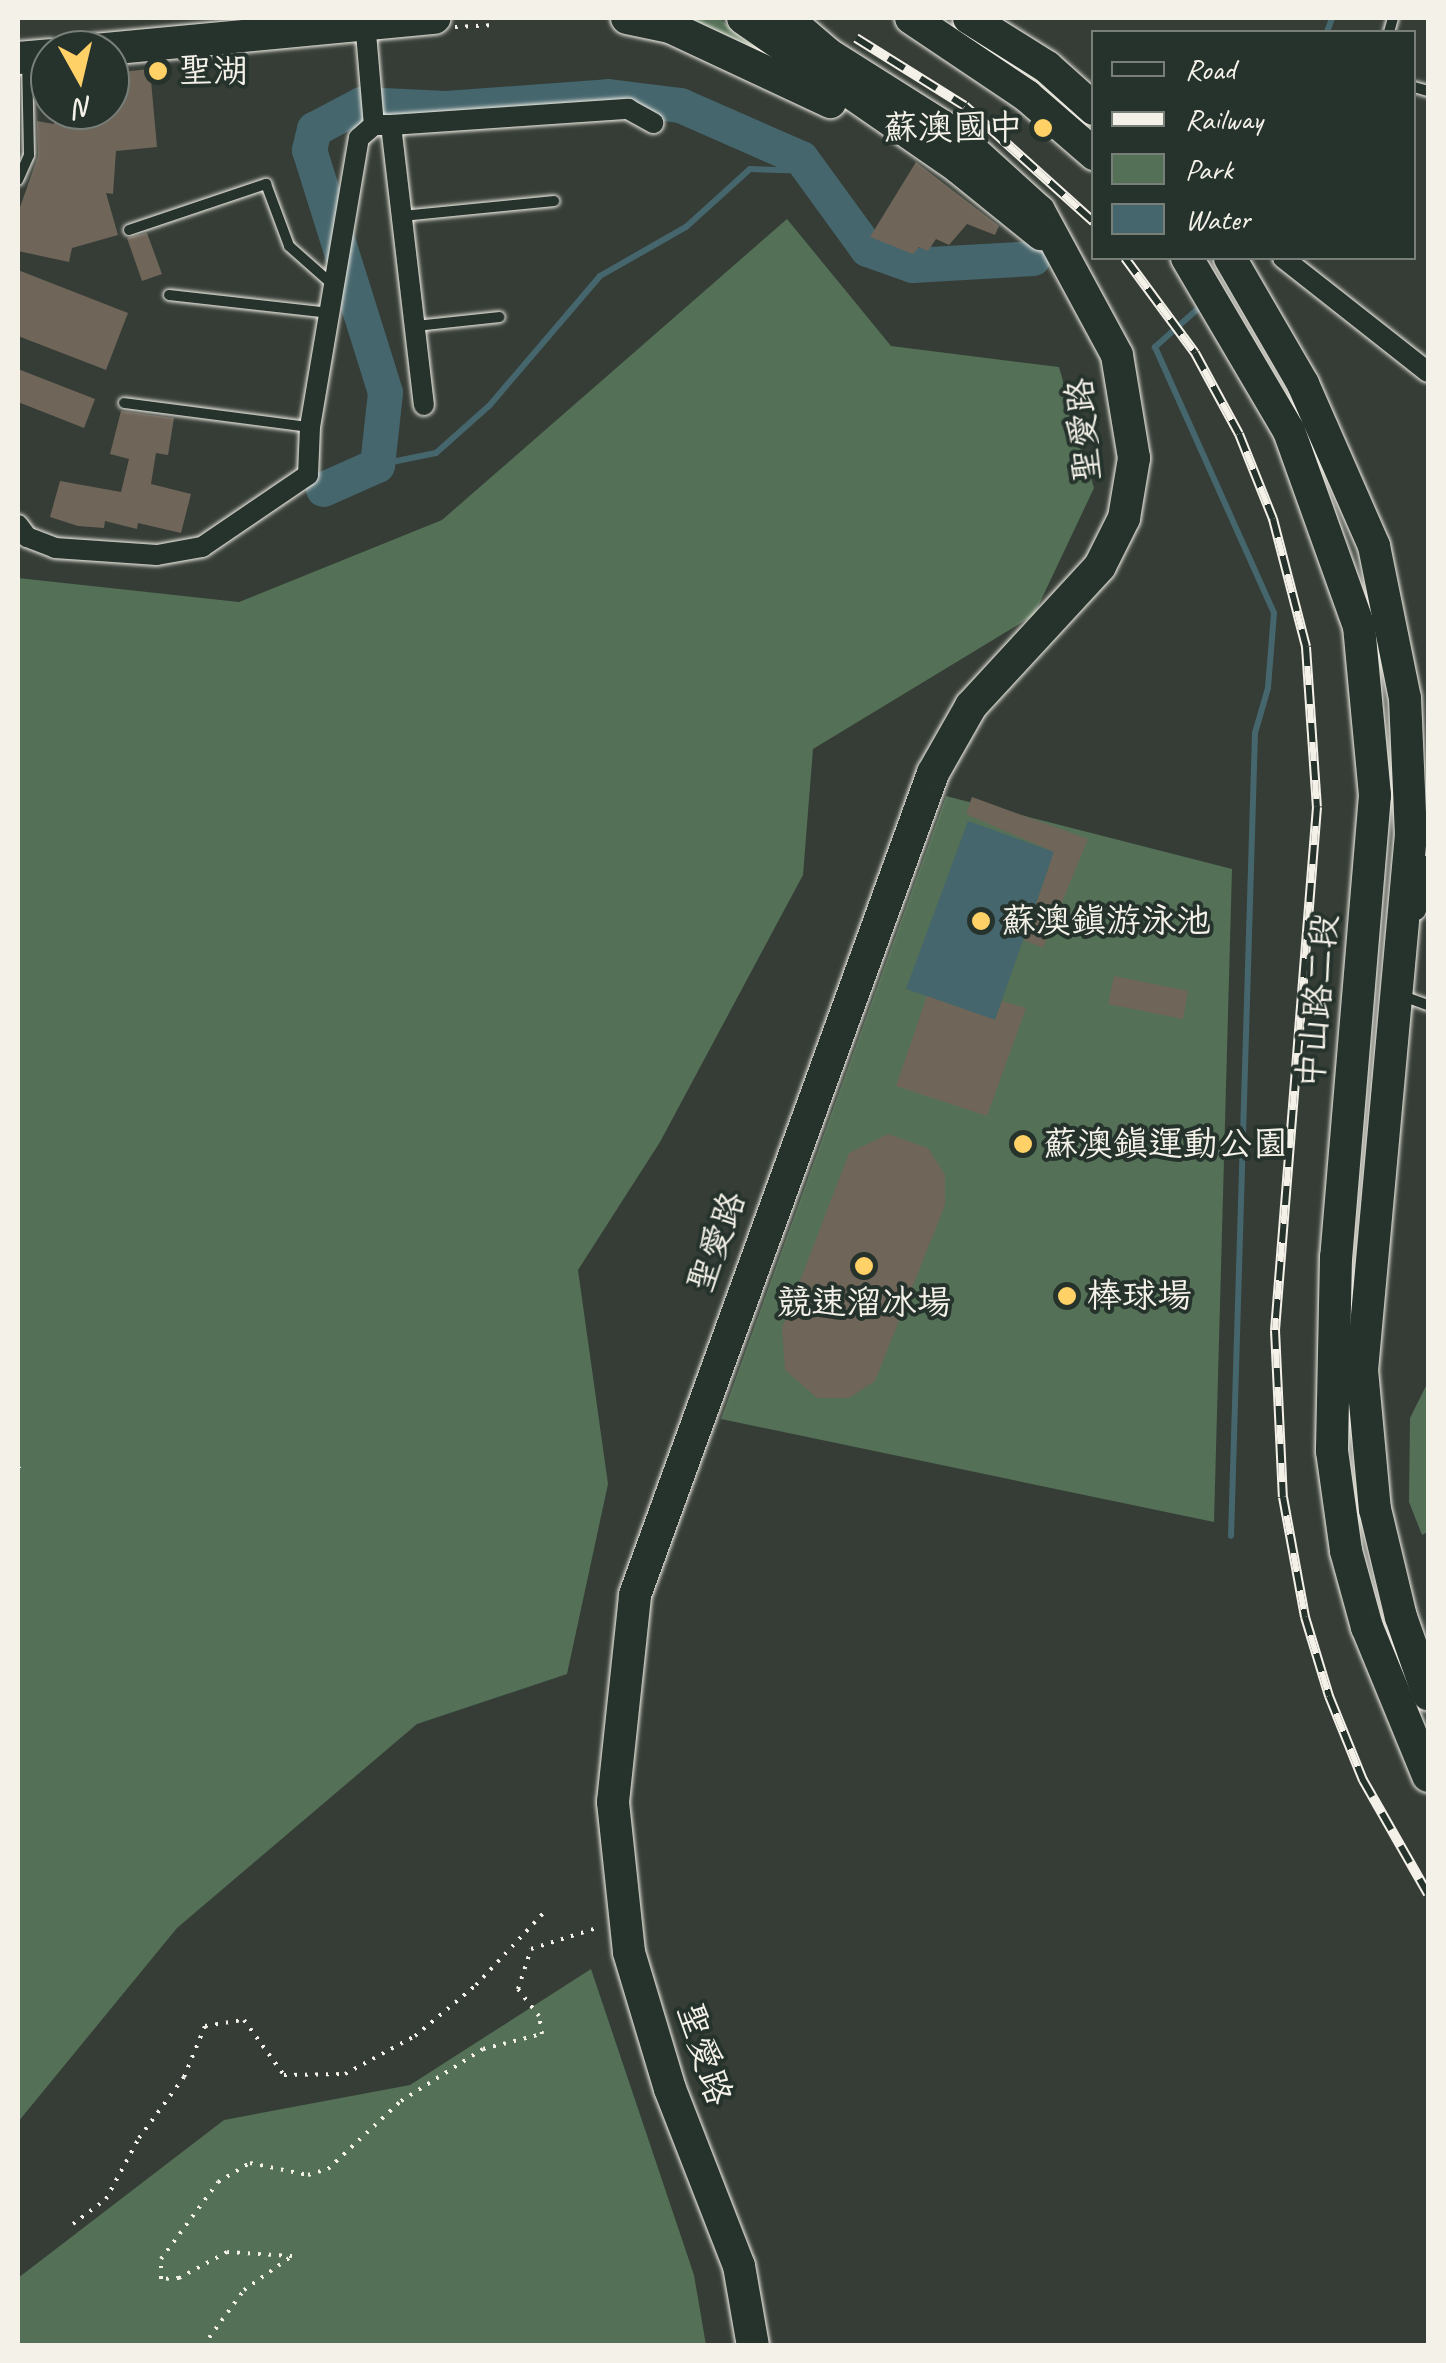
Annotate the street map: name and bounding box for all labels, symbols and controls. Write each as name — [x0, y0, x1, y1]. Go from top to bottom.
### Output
north arrow — [30, 30, 130, 130]
legend — [1091, 30, 1416, 260]
place label: 聖湖 — [178, 50, 248, 92]
text: Road — [1185, 50, 1235, 88]
marker: 聖湖 — [147, 60, 169, 82]
text: N — [73, 90, 95, 127]
text: Railway — [1185, 100, 1263, 138]
place label: 蘇澳國中 — [883, 107, 1023, 149]
marker: 蘇澳國中 — [1032, 117, 1054, 139]
text: Park — [1185, 150, 1233, 188]
text: Water — [1185, 200, 1250, 238]
street label: 聖愛路 — [1059, 376, 1109, 484]
place label: 蘇澳鎮游泳池 — [1001, 900, 1211, 942]
marker: 蘇澳鎮游泳池 — [970, 910, 992, 932]
street label: 中山路二段 — [1289, 912, 1347, 1090]
place label: 蘇澳鎮運動公園 — [1043, 1123, 1288, 1165]
marker: 蘇澳鎮運動公園 — [1012, 1133, 1034, 1155]
street label: 聖愛路 — [679, 1185, 755, 1299]
marker: 競速溜冰場 — [853, 1255, 875, 1277]
place label: 棒球場 — [1087, 1275, 1192, 1317]
place label: 競速溜冰場 — [777, 1282, 951, 1324]
marker: 棒球場 — [1056, 1285, 1078, 1307]
street label: 聖愛路 — [668, 1998, 740, 2110]

